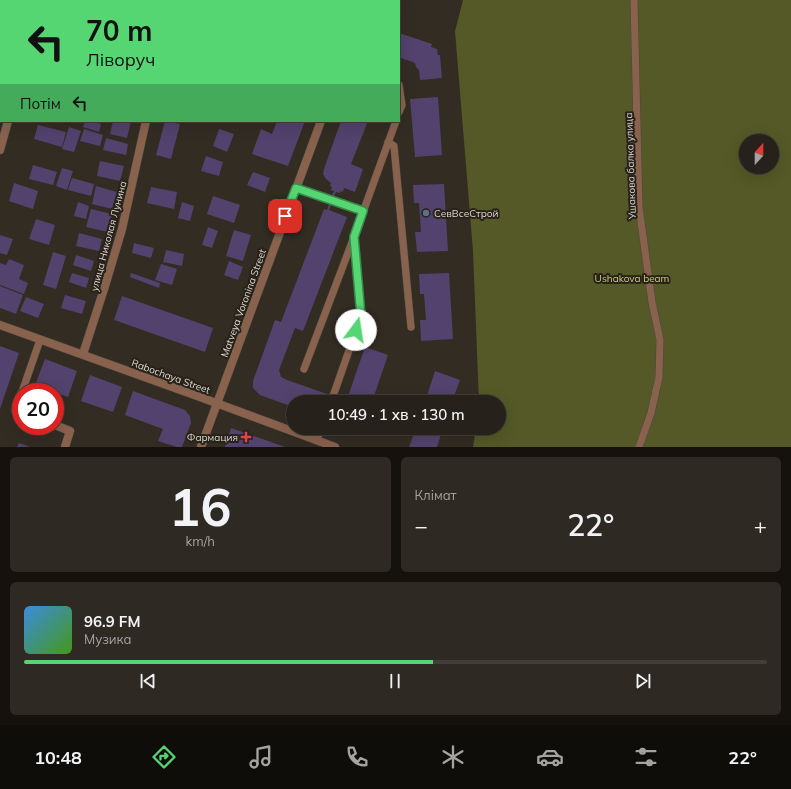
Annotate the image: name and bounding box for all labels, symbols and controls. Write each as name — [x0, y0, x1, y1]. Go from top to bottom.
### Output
text: 70 m — [86, 13, 152, 48]
icon: left — [20, 16, 72, 68]
text: Ліворуч — [86, 48, 155, 71]
icon: left — [69, 92, 91, 114]
text: Потім — [20, 94, 61, 113]
street label: Ушакова балка улица — [622, 112, 639, 221]
north arrow — [739, 134, 779, 174]
map controls — [739, 134, 779, 174]
street label: улица Николая Лунина — [88, 180, 129, 293]
pin — [268, 199, 302, 233]
icon: arrive — [274, 205, 296, 227]
place label: СевВсеСтрой — [434, 207, 499, 220]
marker: СевВсеСтрой — [421, 208, 431, 218]
street label: Matveya Voronina Street — [218, 247, 269, 359]
park label: Ushakova beam — [595, 272, 670, 285]
position arrow — [335, 309, 377, 351]
street label: Rabochaya Street — [130, 356, 212, 397]
speed limit sign: 20 — [12, 383, 64, 435]
text: 10:49 · 1 хв · 130 m — [328, 405, 464, 424]
place label: Фармация — [187, 431, 238, 444]
marker: Фармация — [241, 432, 251, 442]
text: 16 — [169, 474, 231, 539]
text: Клімат — [415, 487, 457, 503]
text: 22° — [567, 506, 614, 544]
text: − — [415, 512, 428, 540]
text: + — [754, 512, 767, 540]
text: km/h — [186, 533, 215, 549]
text: 96.9 FM — [84, 612, 140, 631]
text: Музика — [84, 631, 131, 647]
icon: previous — [137, 670, 159, 692]
icon: pause — [384, 670, 406, 692]
icon: next — [632, 670, 654, 692]
icon: directions — [150, 743, 178, 771]
icon: music — [247, 743, 275, 771]
icon: phone — [343, 743, 371, 771]
icon: climate — [439, 743, 467, 771]
icon: car — [536, 743, 564, 771]
icon: filters — [632, 743, 660, 771]
text: 10:48 — [34, 746, 82, 769]
text: 22° — [728, 746, 757, 769]

